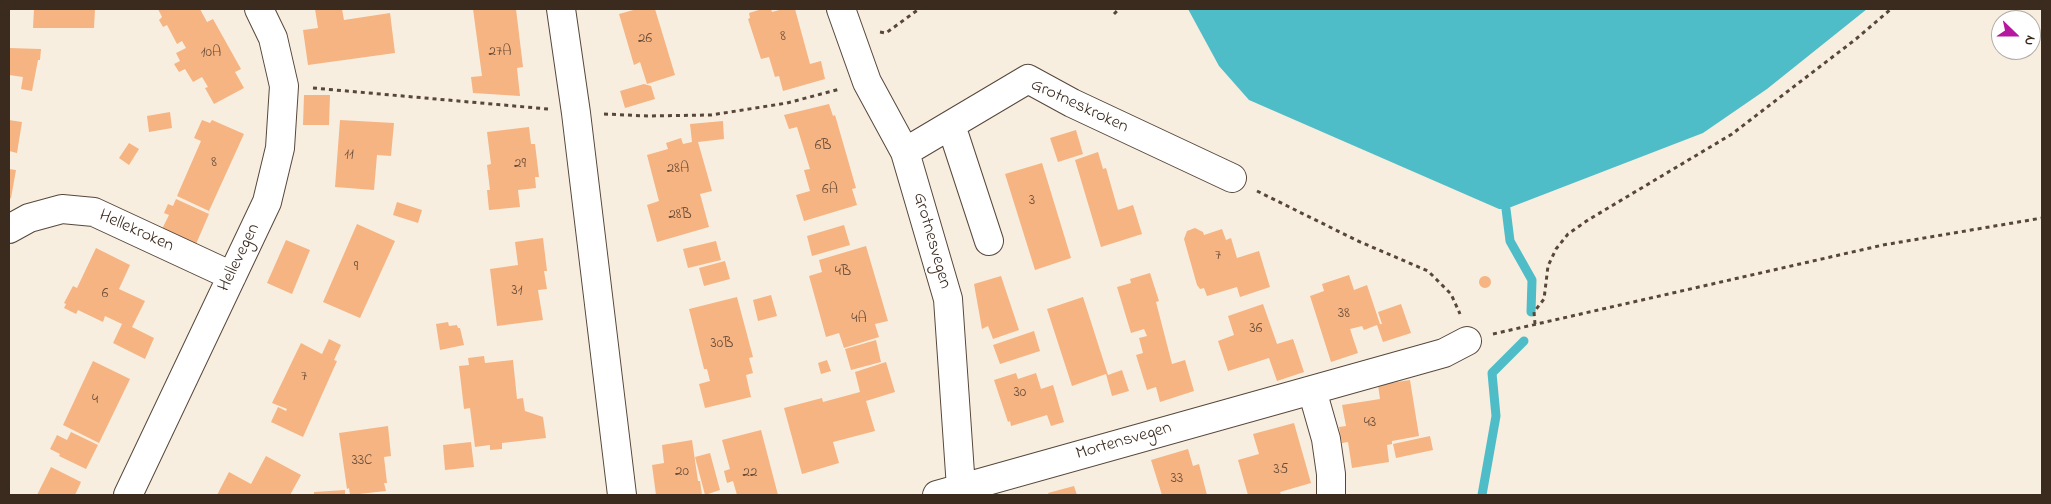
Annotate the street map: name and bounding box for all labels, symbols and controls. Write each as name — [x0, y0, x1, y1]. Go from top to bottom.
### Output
north arrow — [1991, 10, 2041, 60]
house number: 8 — [780, 29, 786, 47]
house number: 26 — [638, 31, 652, 49]
text: N — [2018, 32, 2041, 49]
house number: 27A — [489, 44, 511, 62]
house number: 10A — [201, 45, 221, 63]
street label: Grotneskroken — [1027, 75, 1131, 139]
house number: 6B — [815, 138, 831, 156]
house number: 11 — [344, 147, 354, 165]
house number: 8 — [211, 155, 217, 173]
house number: 29 — [514, 156, 526, 174]
house number: 28A — [667, 161, 689, 179]
house number: 6A — [822, 182, 838, 200]
street label: Grotnesvegen — [907, 190, 955, 292]
house number: 3 — [1029, 193, 1035, 211]
street label: Hellekroken — [95, 206, 177, 258]
house number: 28B — [668, 207, 692, 225]
street label: Hellevegen — [214, 220, 266, 296]
house number: 7 — [1215, 248, 1221, 266]
house number: 9 — [354, 259, 358, 277]
house number: 4B — [835, 264, 851, 282]
house number: 31 — [512, 283, 522, 301]
house number: 6 — [102, 286, 108, 304]
house number: 38 — [1338, 306, 1350, 324]
house number: 4A — [851, 311, 867, 329]
house number: 36 — [1250, 321, 1262, 339]
house number: 30B — [711, 336, 733, 354]
house number: 7 — [301, 369, 307, 387]
house number: 30 — [1014, 385, 1026, 403]
house number: 4 — [92, 392, 98, 410]
house number: 43 — [1364, 415, 1376, 433]
street label: Mortensvegen — [1074, 418, 1174, 466]
house number: 33C — [352, 453, 372, 471]
house number: 35 — [1274, 462, 1288, 480]
house number: 20 — [675, 464, 689, 482]
house number: 22 — [743, 465, 757, 483]
house number: 33 — [1171, 471, 1183, 489]

